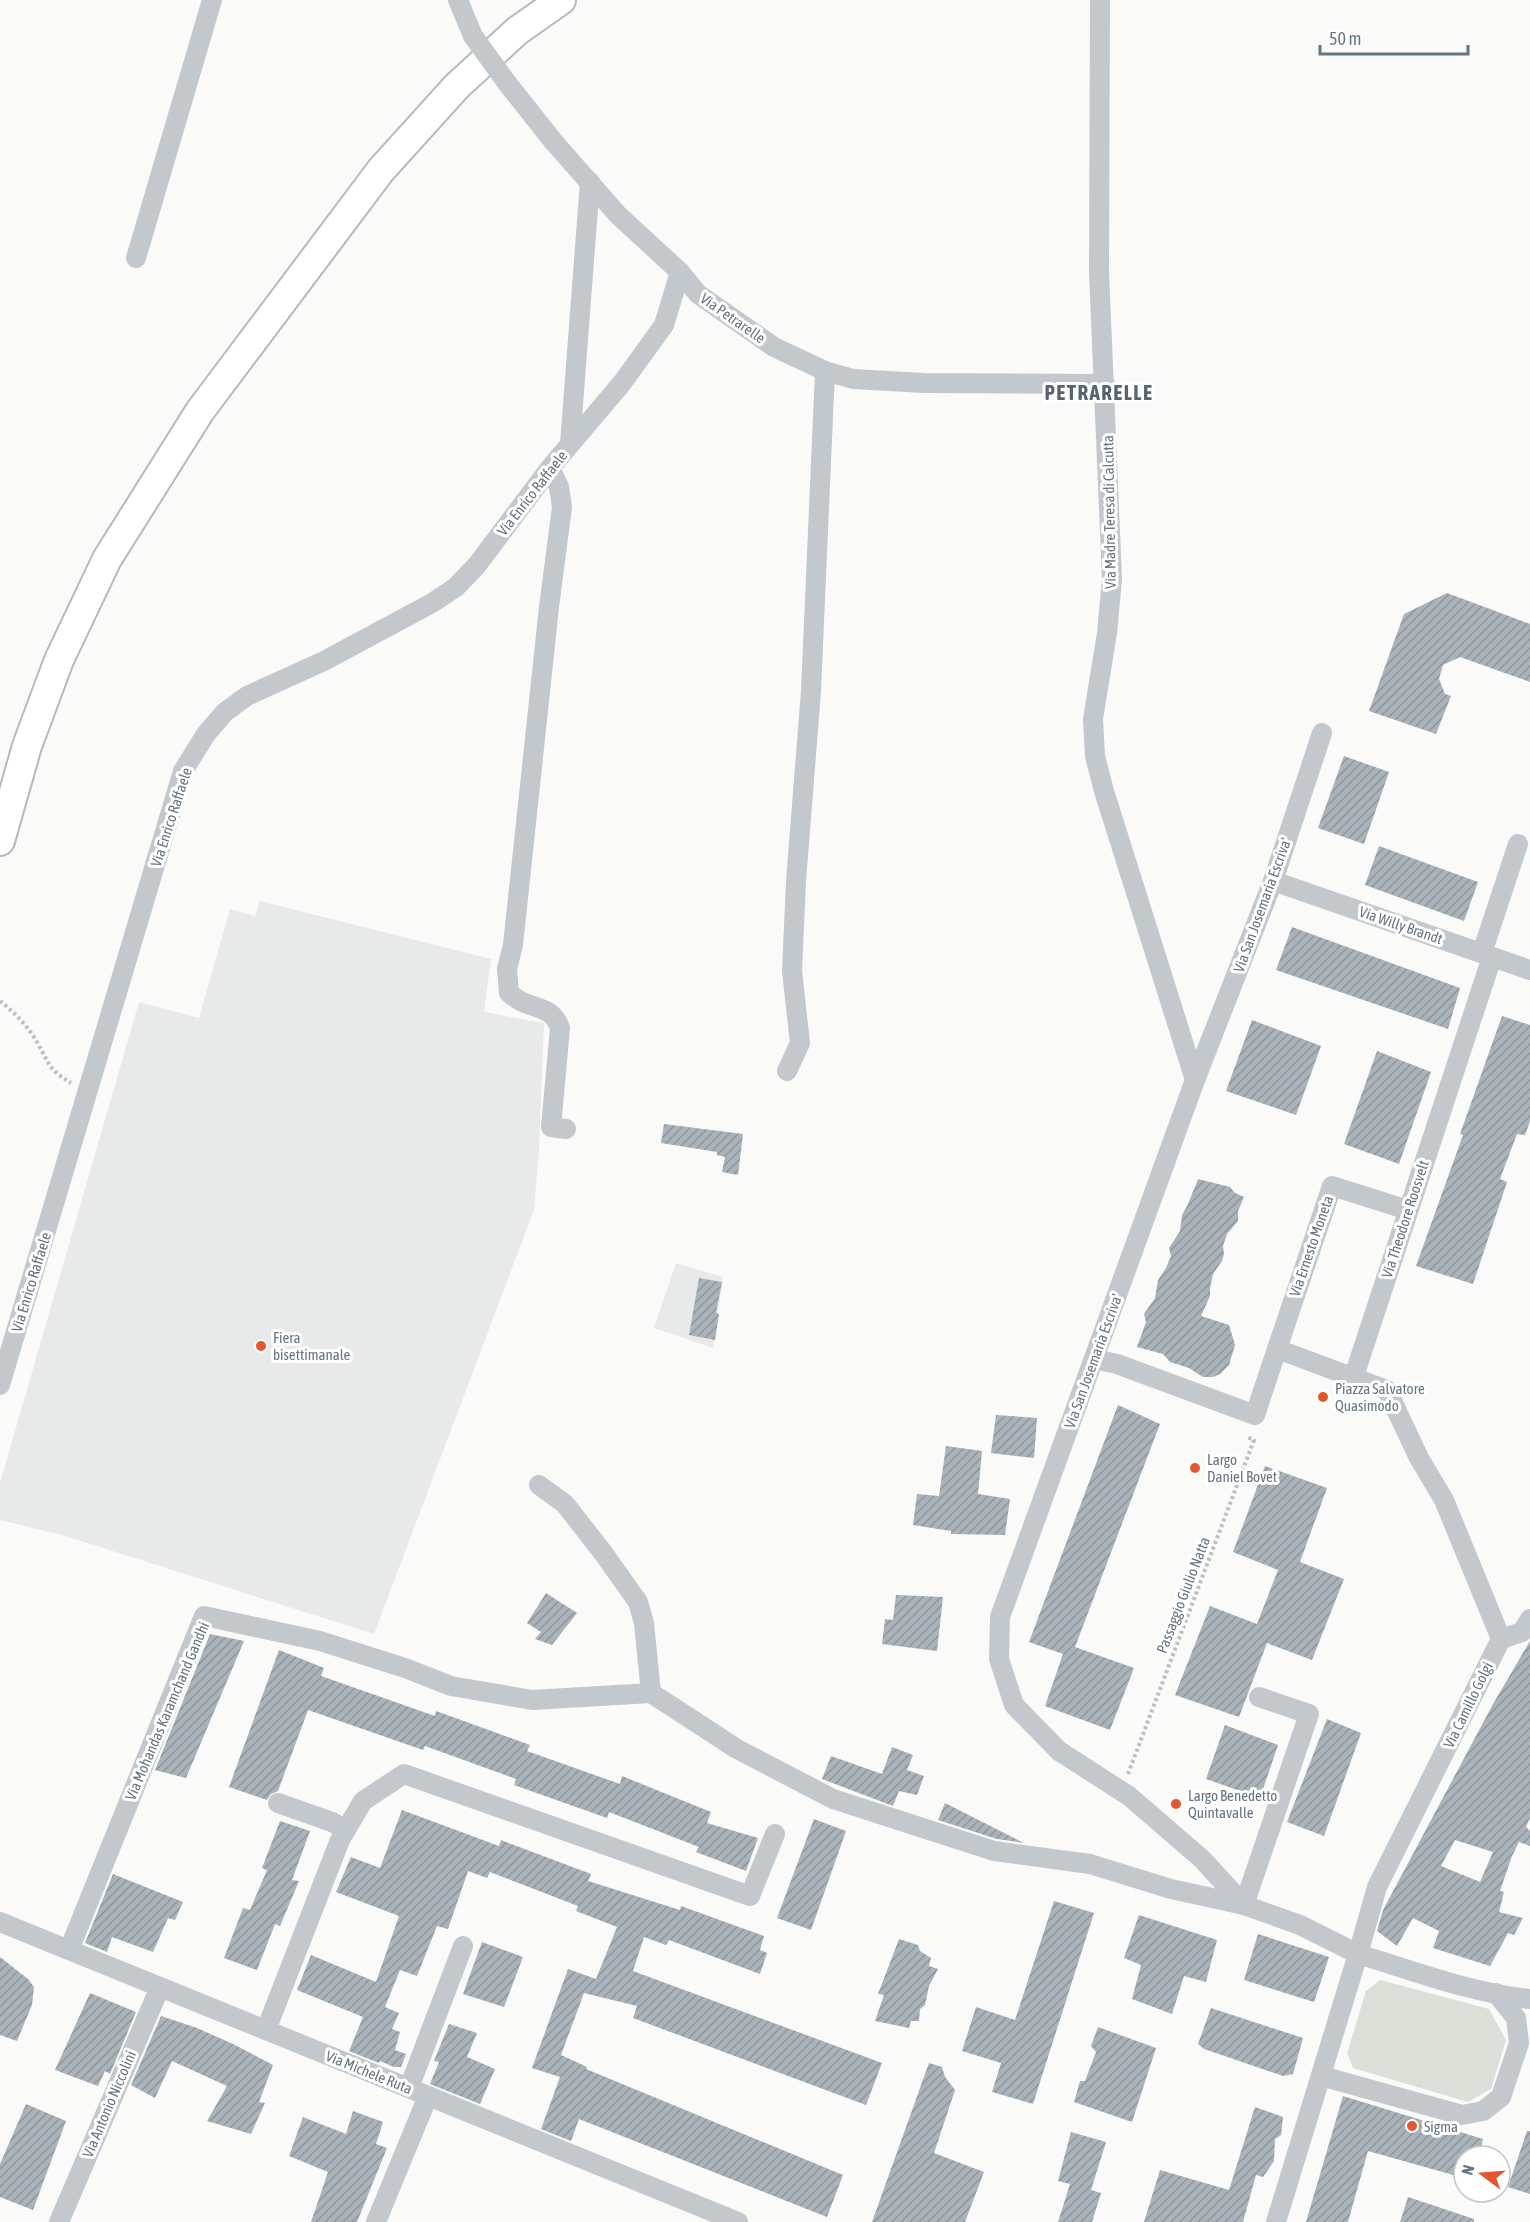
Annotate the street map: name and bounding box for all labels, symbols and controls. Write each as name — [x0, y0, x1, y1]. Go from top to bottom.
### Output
scale bar — [1320, 18, 1468, 56]
text: 50 m — [1329, 28, 1361, 49]
street label: Via Petrarelle — [697, 289, 769, 347]
district label: PETRARELLE — [1045, 380, 1153, 404]
street label: Via Madre Teresa di Calcutta — [1099, 435, 1119, 589]
street label: Via Enrico Raffaele — [494, 447, 571, 539]
street label: Via Enrico Raffaele — [147, 765, 195, 869]
street label: Via San Josemaria Escriva' — [1230, 836, 1294, 974]
street label: Via Willy Brandt — [1357, 903, 1445, 947]
street label: Via Theodore Roosvelt — [1378, 1158, 1432, 1280]
street label: Via Ernesto Moneta — [1286, 1193, 1336, 1299]
street label: Via Enrico Raffaele — [8, 1230, 54, 1334]
street label: Via San Josemaria Escriva' — [1061, 1292, 1125, 1430]
place label: Fiera bisettimanale — [273, 1329, 351, 1363]
marker: Fiera bisettimanale — [254, 1339, 268, 1353]
place label: Piazza Salvatore Quasimodo — [1335, 1380, 1425, 1414]
marker: Piazza Salvatore Quasimodo — [1316, 1390, 1330, 1404]
place label: Largo Daniel Bovet — [1207, 1451, 1277, 1485]
marker: Largo Daniel Bovet — [1188, 1461, 1202, 1475]
street label: Passaggio Giulio Natta — [1153, 1534, 1213, 1656]
street label: Via Mohandas Karamchand Gandhi — [122, 1619, 212, 1803]
street label: Via Camillo Golgi — [1440, 1659, 1496, 1751]
place label: Largo Benedetto Quintavalle — [1188, 1787, 1277, 1821]
marker: Largo Benedetto Quintavalle — [1169, 1797, 1183, 1811]
street label: Via Michele Ruta — [323, 2047, 415, 2097]
street label: Via Antonio Niccolini — [79, 2048, 139, 2160]
place label: Sigma — [1424, 2118, 1458, 2135]
marker: Sigma — [1405, 2119, 1419, 2133]
north arrow — [1452, 2144, 1512, 2204]
text: N — [1458, 2163, 1478, 2177]

